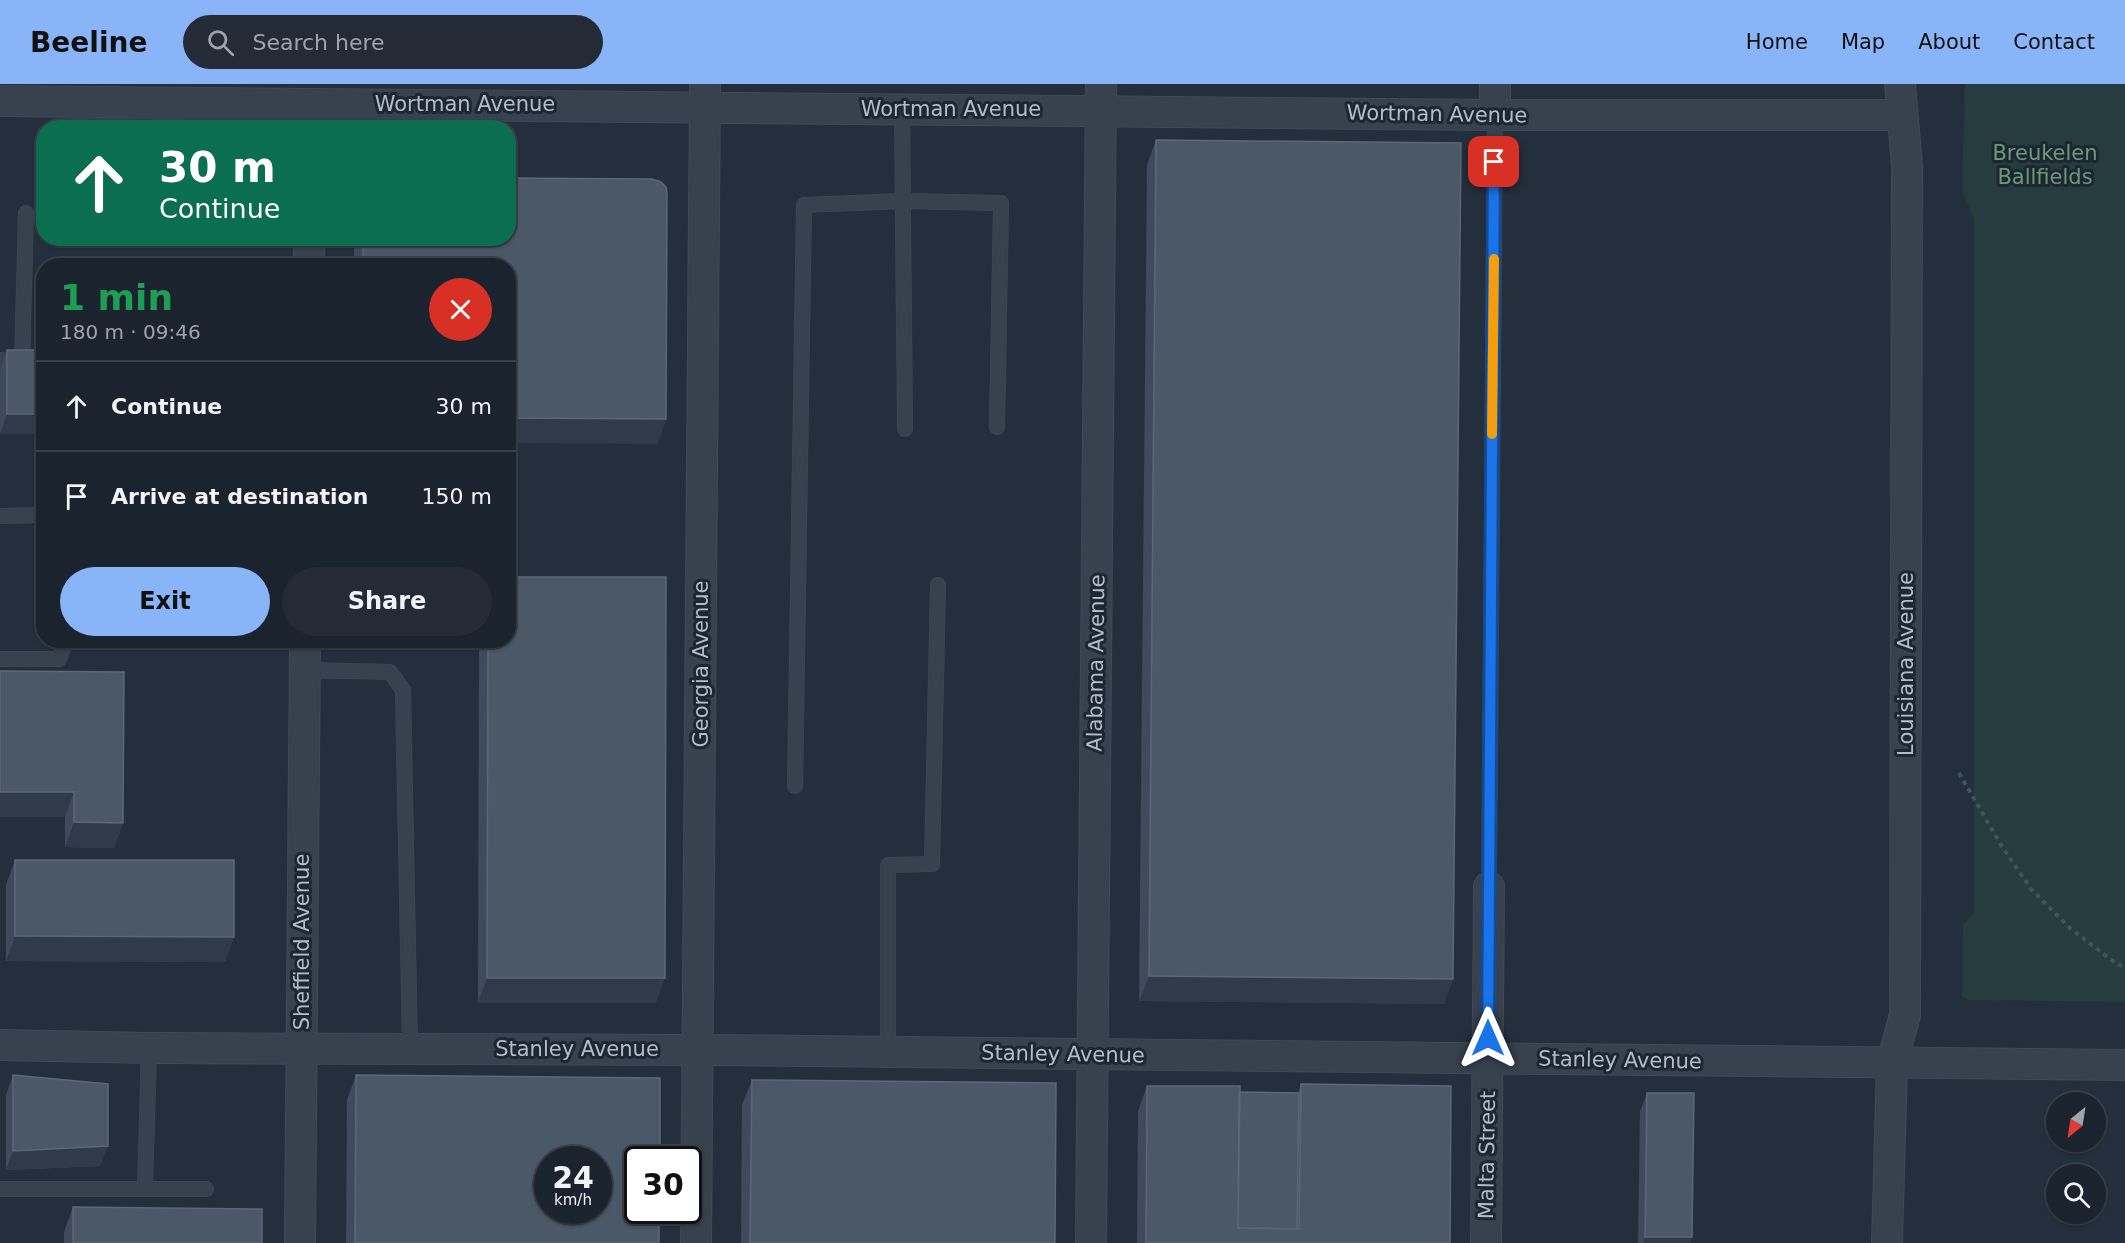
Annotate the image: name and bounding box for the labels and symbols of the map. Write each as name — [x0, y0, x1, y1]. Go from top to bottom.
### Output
street label: Wortman Avenue — [375, 92, 555, 116]
street label: Wortman Avenue — [861, 97, 1041, 121]
street label: Wortman Avenue — [1347, 100, 1527, 128]
pin — [1468, 136, 1519, 187]
park label: Breukelen Ballfields — [1992, 141, 2098, 189]
street label: Louisiana Avenue — [1894, 572, 1918, 756]
street label: Alabama Avenue — [1082, 574, 1110, 752]
street label: Georgia Avenue — [689, 580, 713, 748]
street label: Sheffield Avenue — [290, 854, 314, 1030]
position arrow — [1456, 1006, 1520, 1070]
street label: Stanley Avenue — [495, 1037, 659, 1061]
street label: Stanley Avenue — [981, 1041, 1145, 1067]
street label: Stanley Avenue — [1538, 1047, 1702, 1073]
street label: Malta Street — [1474, 1091, 1500, 1219]
north arrow — [2046, 1092, 2106, 1152]
speed limit sign: 30 — [624, 1146, 702, 1224]

